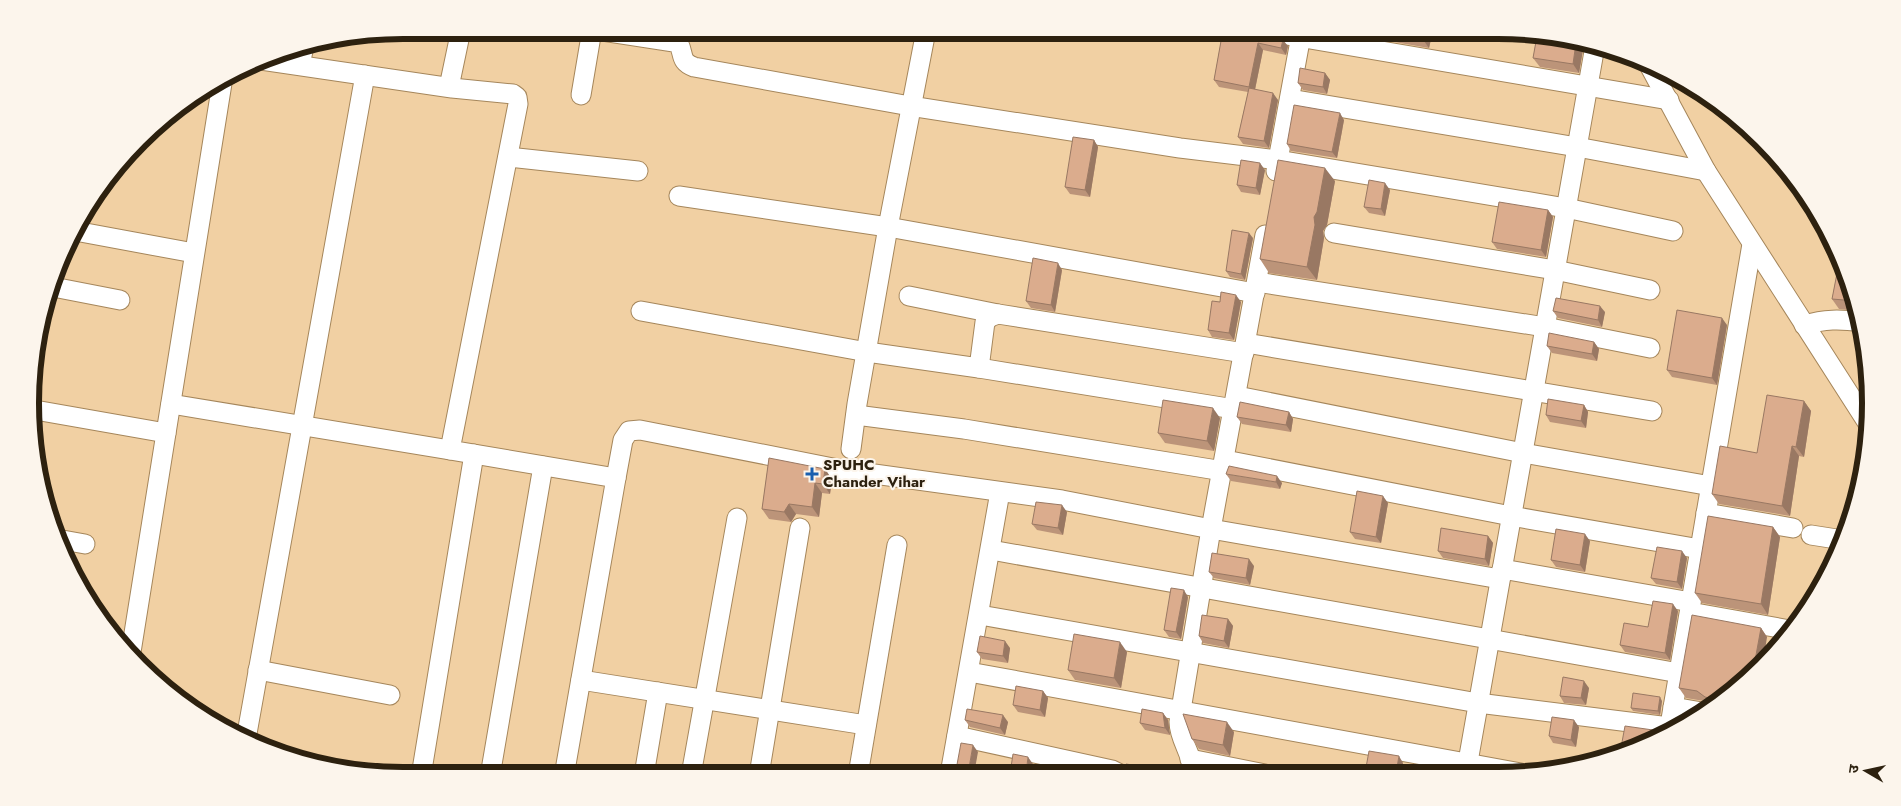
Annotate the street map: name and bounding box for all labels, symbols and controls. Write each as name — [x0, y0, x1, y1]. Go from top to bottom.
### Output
place label: SPUHC Chander Vihar — [823, 454, 926, 493]
marker: SPUHC Chander Vihar — [805, 467, 819, 481]
north arrow — [1841, 746, 1891, 796]
text: उ — [1843, 763, 1864, 775]

